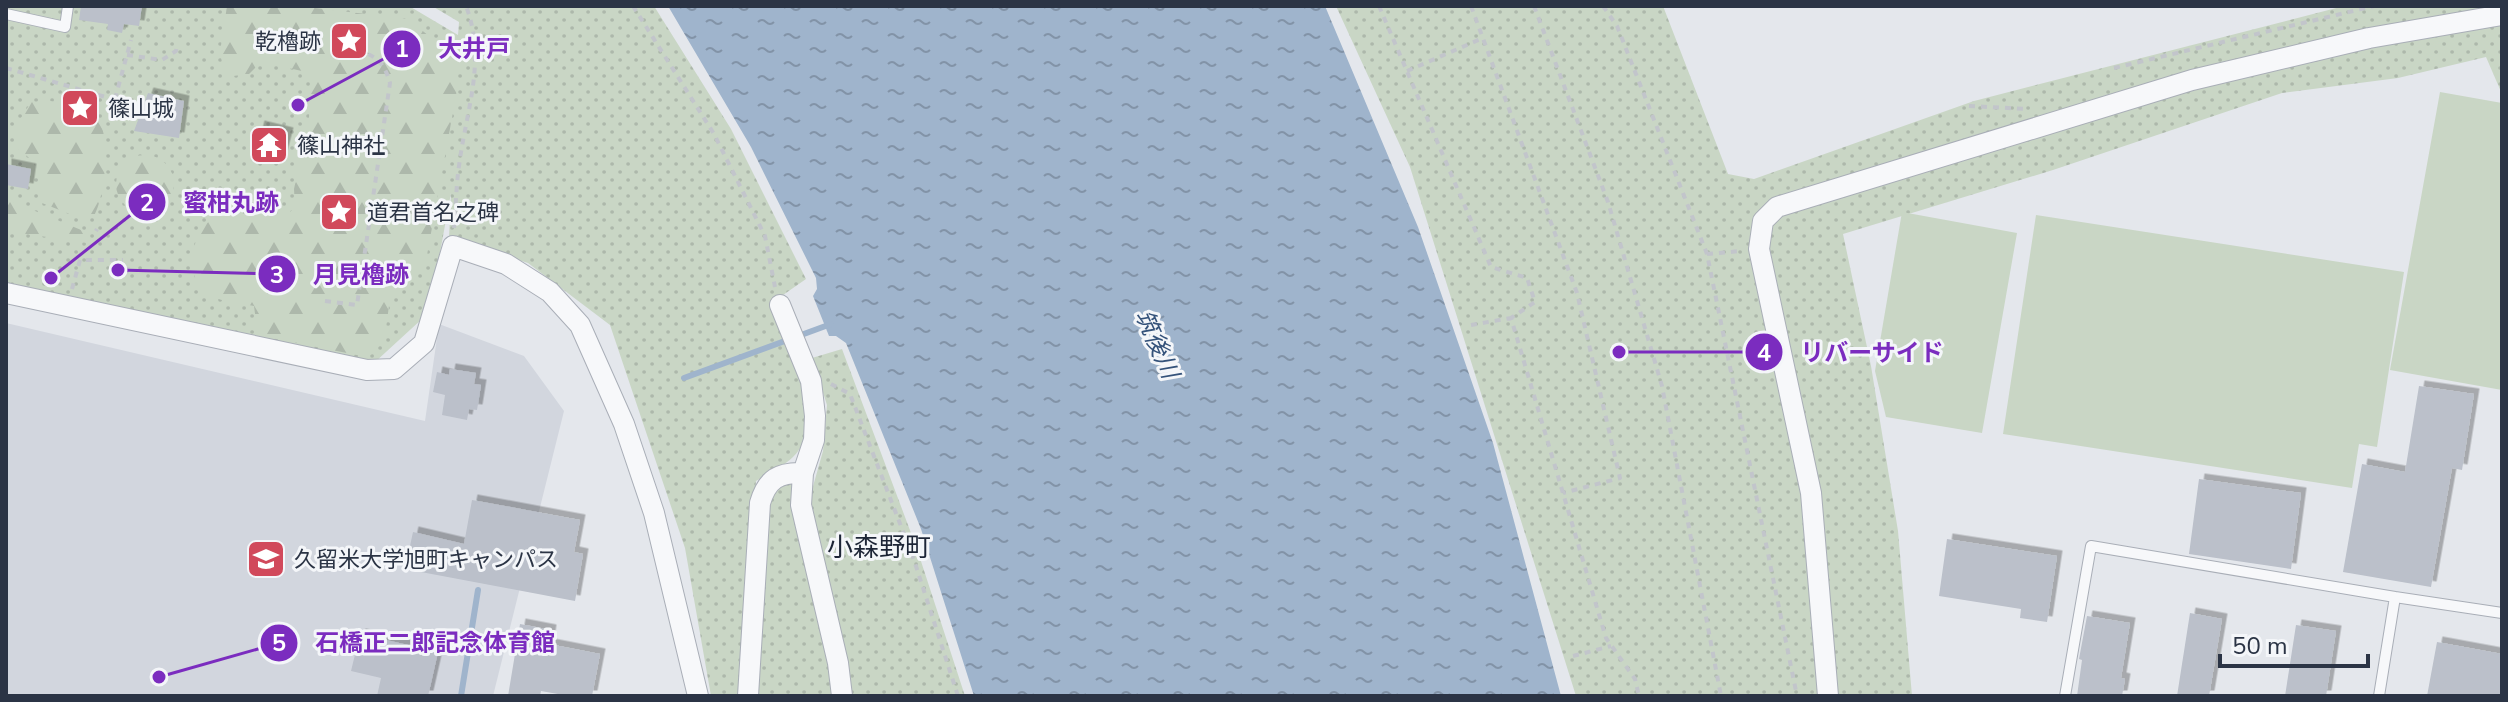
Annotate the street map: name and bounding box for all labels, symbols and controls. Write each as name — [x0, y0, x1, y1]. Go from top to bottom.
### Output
place icon: 乾櫓跡 — [328, 20, 370, 62]
callout: 大井戸 — [382, 25, 526, 73]
place label: 乾櫓跡 — [255, 27, 321, 57]
text: 1 — [395, 33, 409, 65]
text: 大井戸 — [438, 33, 510, 65]
place icon: 篠山城 — [59, 87, 101, 129]
place label: 篠山城 — [108, 94, 174, 124]
temple icon: 篠山神社 — [248, 124, 290, 166]
place label: 篠山神社 — [297, 131, 385, 161]
callout: 蜜柑丸跡 — [127, 178, 295, 226]
text: 2 — [140, 187, 154, 219]
text: 蜜柑丸跡 — [183, 187, 279, 219]
place icon: 道君首名之碑 — [318, 191, 360, 233]
place label: 道君首名之碑 — [367, 198, 499, 228]
callout: 月見櫓跡 — [257, 250, 425, 298]
text: 3 — [270, 259, 284, 291]
text: 月見櫓跡 — [313, 259, 409, 291]
water label: 筑後川 — [1128, 305, 1187, 386]
callout: リバーサイド — [1744, 328, 1960, 376]
text: 4 — [1757, 337, 1771, 369]
text: リバーサイド — [1800, 337, 1944, 369]
district label: 小森野町 — [827, 530, 931, 565]
school or university icon: 久留米大学旭町キャンパス — [245, 538, 287, 580]
place label: 久留米大学旭町キャンパス — [294, 545, 558, 575]
scale bar — [2220, 618, 2368, 668]
callout: 石橋正二郎記念体育館 — [259, 619, 571, 667]
text: 5 — [272, 627, 286, 659]
text: 石橋正二郎記念体育館 — [315, 627, 555, 659]
text: 50 m — [2232, 630, 2288, 662]

